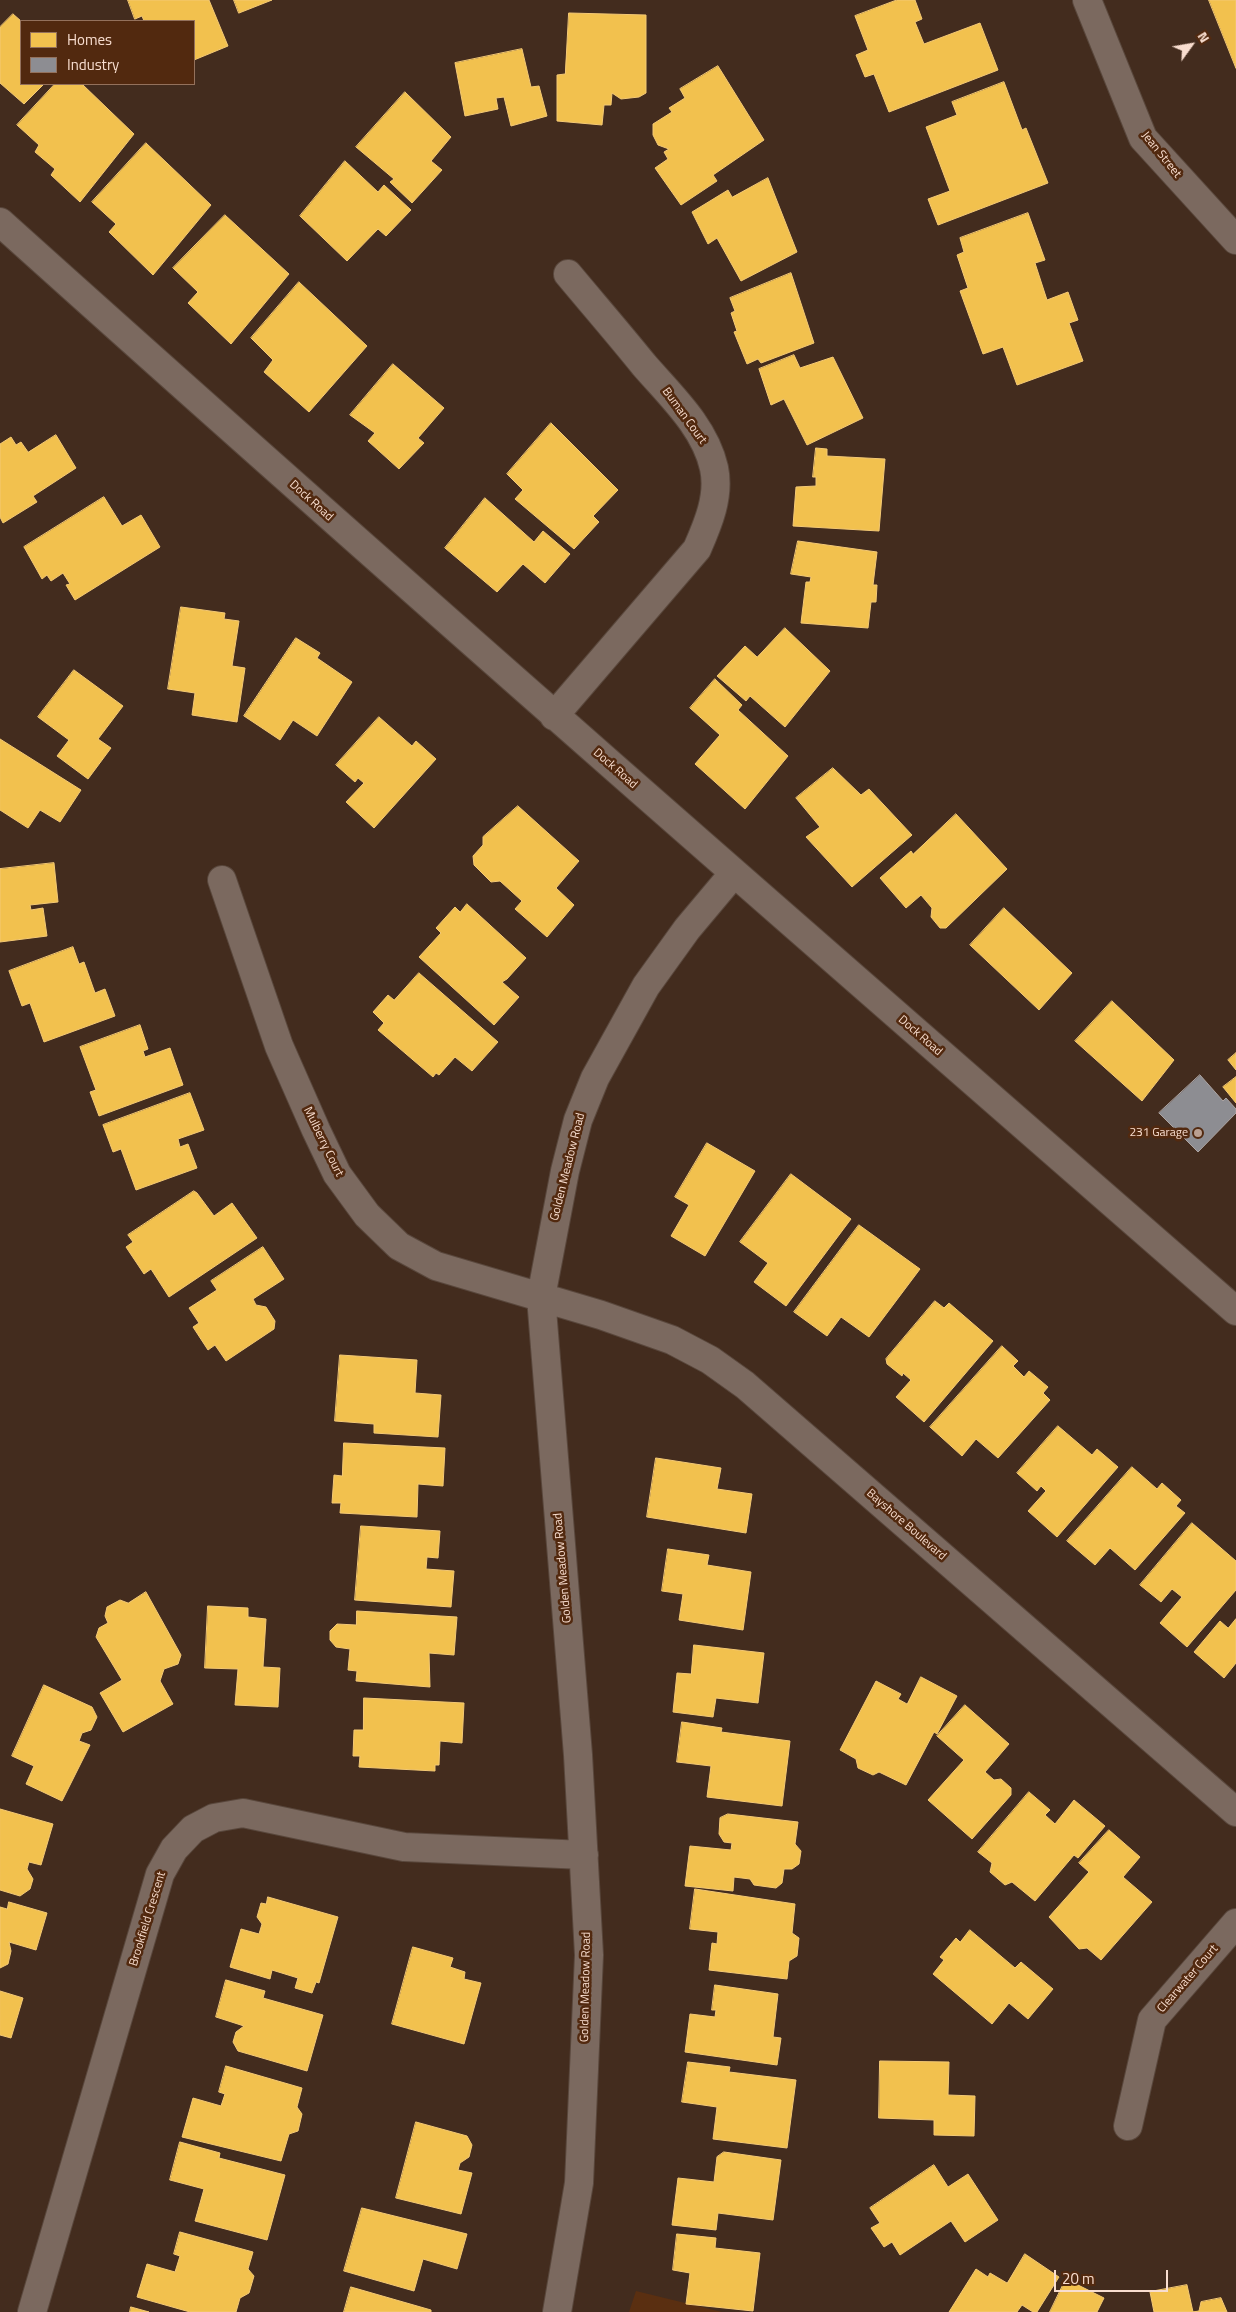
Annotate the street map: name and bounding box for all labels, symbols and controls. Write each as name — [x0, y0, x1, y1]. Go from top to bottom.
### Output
legend — [20, 20, 195, 85]
north arrow — [1166, 20, 1216, 70]
text: N — [1193, 27, 1216, 46]
text: Homes — [67, 28, 112, 51]
text: Industry — [67, 53, 119, 76]
street label: Jean Street — [1138, 129, 1184, 181]
street label: Buman Court — [659, 385, 709, 447]
street label: Dock Road — [286, 478, 336, 524]
street label: Dock Road — [590, 746, 640, 792]
street label: Dock Road — [895, 1013, 945, 1059]
street label: Mulberry Court — [300, 1105, 346, 1179]
street label: Golden Meadow Road — [548, 1112, 588, 1222]
place label: 231 Garage — [1129, 1126, 1188, 1140]
marker: 231 Garage — [1192, 1127, 1204, 1139]
street label: Bayshore Boulevard — [863, 1486, 949, 1564]
street label: Golden Meadow Road — [551, 1512, 575, 1624]
street label: Brookfield Crescent — [127, 1870, 169, 1968]
street label: Golden Meadow Road — [578, 1932, 594, 2042]
street label: Clearwater Court — [1155, 1942, 1221, 2016]
scale bar — [1056, 2260, 1170, 2292]
text: 20 m — [1062, 2267, 1095, 2290]

